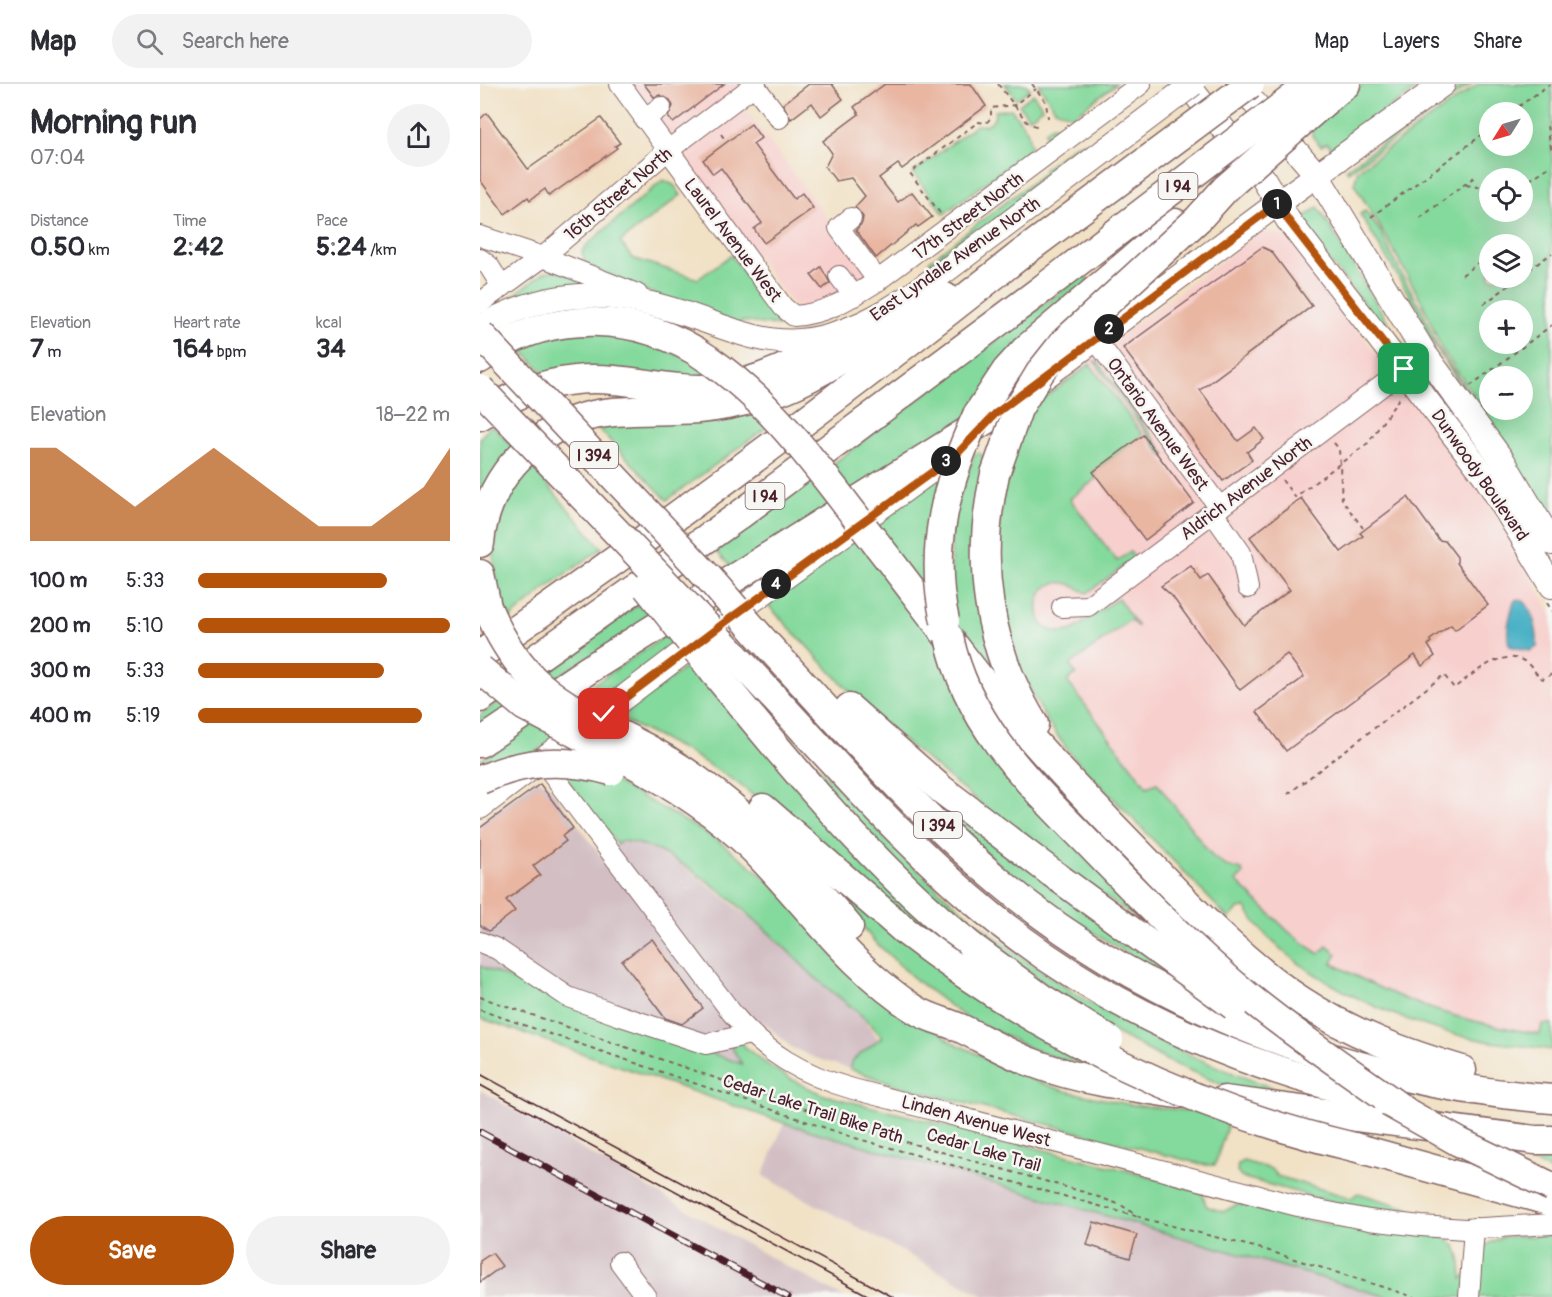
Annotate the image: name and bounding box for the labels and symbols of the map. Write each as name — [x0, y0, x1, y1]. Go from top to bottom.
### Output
north arrow — [1479, 102, 1533, 156]
street label: 16th Street North — [560, 143, 677, 246]
street label: 17th Street North — [908, 167, 1028, 266]
road number: I 94 — [1158, 173, 1198, 199]
street label: Laurel Avenue West — [679, 174, 787, 307]
pin: 1 — [1262, 189, 1292, 219]
street label: East Lyndale Avenue North — [866, 192, 1045, 327]
pin: 2 — [1094, 314, 1124, 344]
pin — [1378, 343, 1429, 394]
street label: Ontario Avenue West — [1102, 353, 1214, 496]
street label: Dunwoody Boulevard — [1426, 405, 1534, 546]
street label: Aldrich Avenue North — [1176, 431, 1317, 545]
road number: I 394 — [570, 442, 618, 468]
pin: 3 — [931, 446, 961, 476]
road number: I 94 — [746, 483, 784, 509]
pin: 4 — [761, 569, 791, 599]
pin — [578, 688, 629, 739]
road number: I 394 — [914, 812, 962, 838]
street label: Cedar Lake Trail Bike Path — [720, 1069, 906, 1150]
street label: Linden Avenue West — [899, 1090, 1054, 1153]
street label: Cedar Lake Trail — [924, 1123, 1044, 1178]

